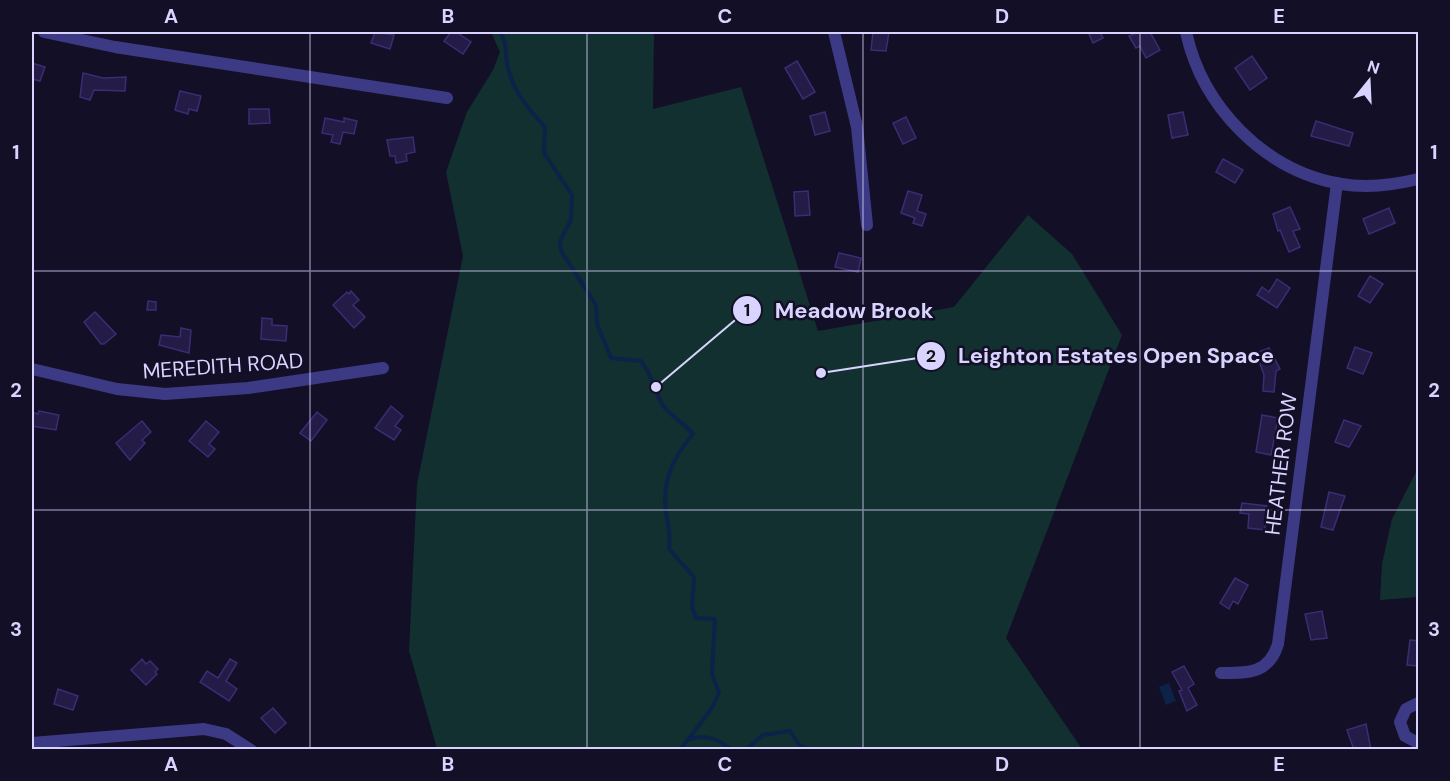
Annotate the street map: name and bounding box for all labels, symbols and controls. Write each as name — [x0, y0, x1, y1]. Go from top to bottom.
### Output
text: A — [164, 3, 178, 29]
text: B — [442, 3, 454, 29]
text: C — [718, 3, 732, 29]
text: D — [995, 3, 1009, 29]
text: E — [1273, 3, 1285, 29]
north arrow — [1339, 51, 1399, 111]
text: N — [1365, 55, 1382, 79]
text: 1 — [12, 139, 20, 165]
text: 1 — [1430, 139, 1438, 165]
callout: Meadow Brook — [732, 290, 945, 330]
text: Meadow Brook — [775, 296, 934, 325]
text: 1 — [744, 298, 750, 322]
callout: Leighton Estates Open Space — [916, 336, 1286, 376]
text: Leighton Estates Open Space — [958, 341, 1274, 370]
text: 2 — [926, 344, 936, 368]
street label: MEREDITH ROAD — [142, 346, 304, 386]
text: 2 — [10, 377, 22, 403]
text: 2 — [1428, 377, 1440, 403]
street label: HEATHER ROW — [1258, 391, 1304, 537]
text: 3 — [10, 616, 22, 642]
text: 3 — [1428, 616, 1440, 642]
text: A — [164, 751, 178, 777]
text: B — [442, 751, 454, 777]
text: C — [718, 751, 732, 777]
text: D — [995, 751, 1009, 777]
text: E — [1273, 751, 1285, 777]

